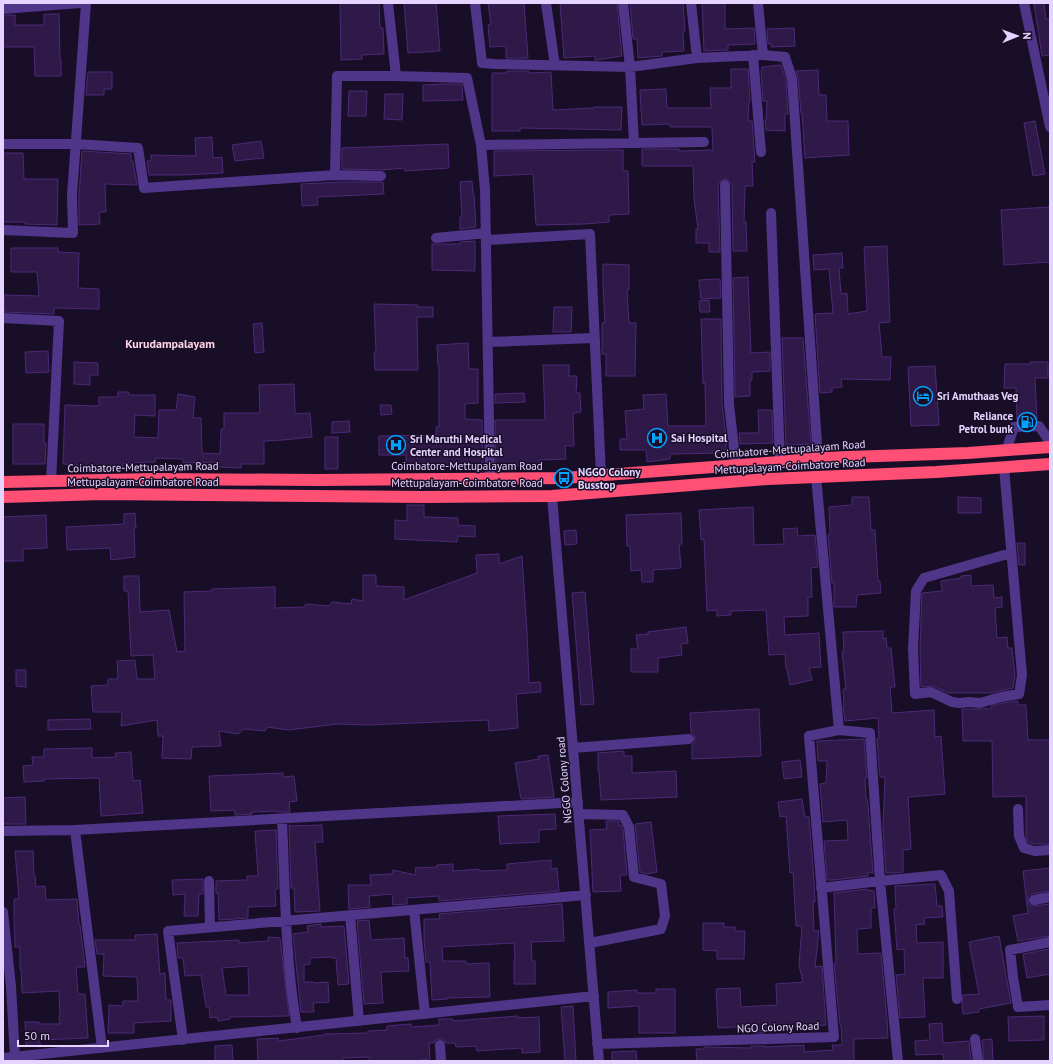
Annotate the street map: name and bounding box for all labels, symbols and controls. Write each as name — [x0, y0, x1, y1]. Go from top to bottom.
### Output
north arrow — [997, 16, 1037, 56]
text: N — [1020, 32, 1034, 40]
district label: Kurudampalayam — [125, 336, 215, 351]
hotel icon: Sri Amuthaas Veg — [912, 385, 934, 407]
place label: Sri Amuthaas Veg — [937, 389, 1019, 403]
place label: Reliance Petrol bunk — [959, 409, 1014, 436]
fuel station icon: Reliance Petrol bunk — [1016, 411, 1038, 433]
hospital icon: Sai Hospital — [646, 427, 668, 449]
place label: Sai Hospital — [671, 431, 728, 445]
place label: Sri Maruthi Medical Center and Hospital — [410, 432, 503, 459]
hospital icon: Sri Maruthi Medical Center and Hospital — [385, 434, 407, 456]
street label: Coimbatore-Mettupalayam Road — [714, 437, 866, 461]
street label: Mettupalayam-Coimbatore Road — [714, 455, 866, 477]
street label: Coimbatore-Mettupalayam Road — [67, 459, 219, 475]
street label: Coimbatore-Mettupalayam Road — [391, 459, 543, 473]
place label: NGGO Colony Busstop — [578, 465, 641, 492]
bus stop icon: NGGO Colony Busstop — [553, 467, 575, 489]
street label: Mettupalayam-Coimbatore Road — [67, 475, 219, 489]
street label: Mettupalayam-Coimbatore Road — [391, 476, 543, 490]
street label: NGGO Colony road — [553, 736, 575, 824]
street label: NGO Colony Road — [737, 1019, 820, 1035]
scale bar — [18, 1022, 108, 1048]
text: 50 m — [24, 1028, 50, 1043]

